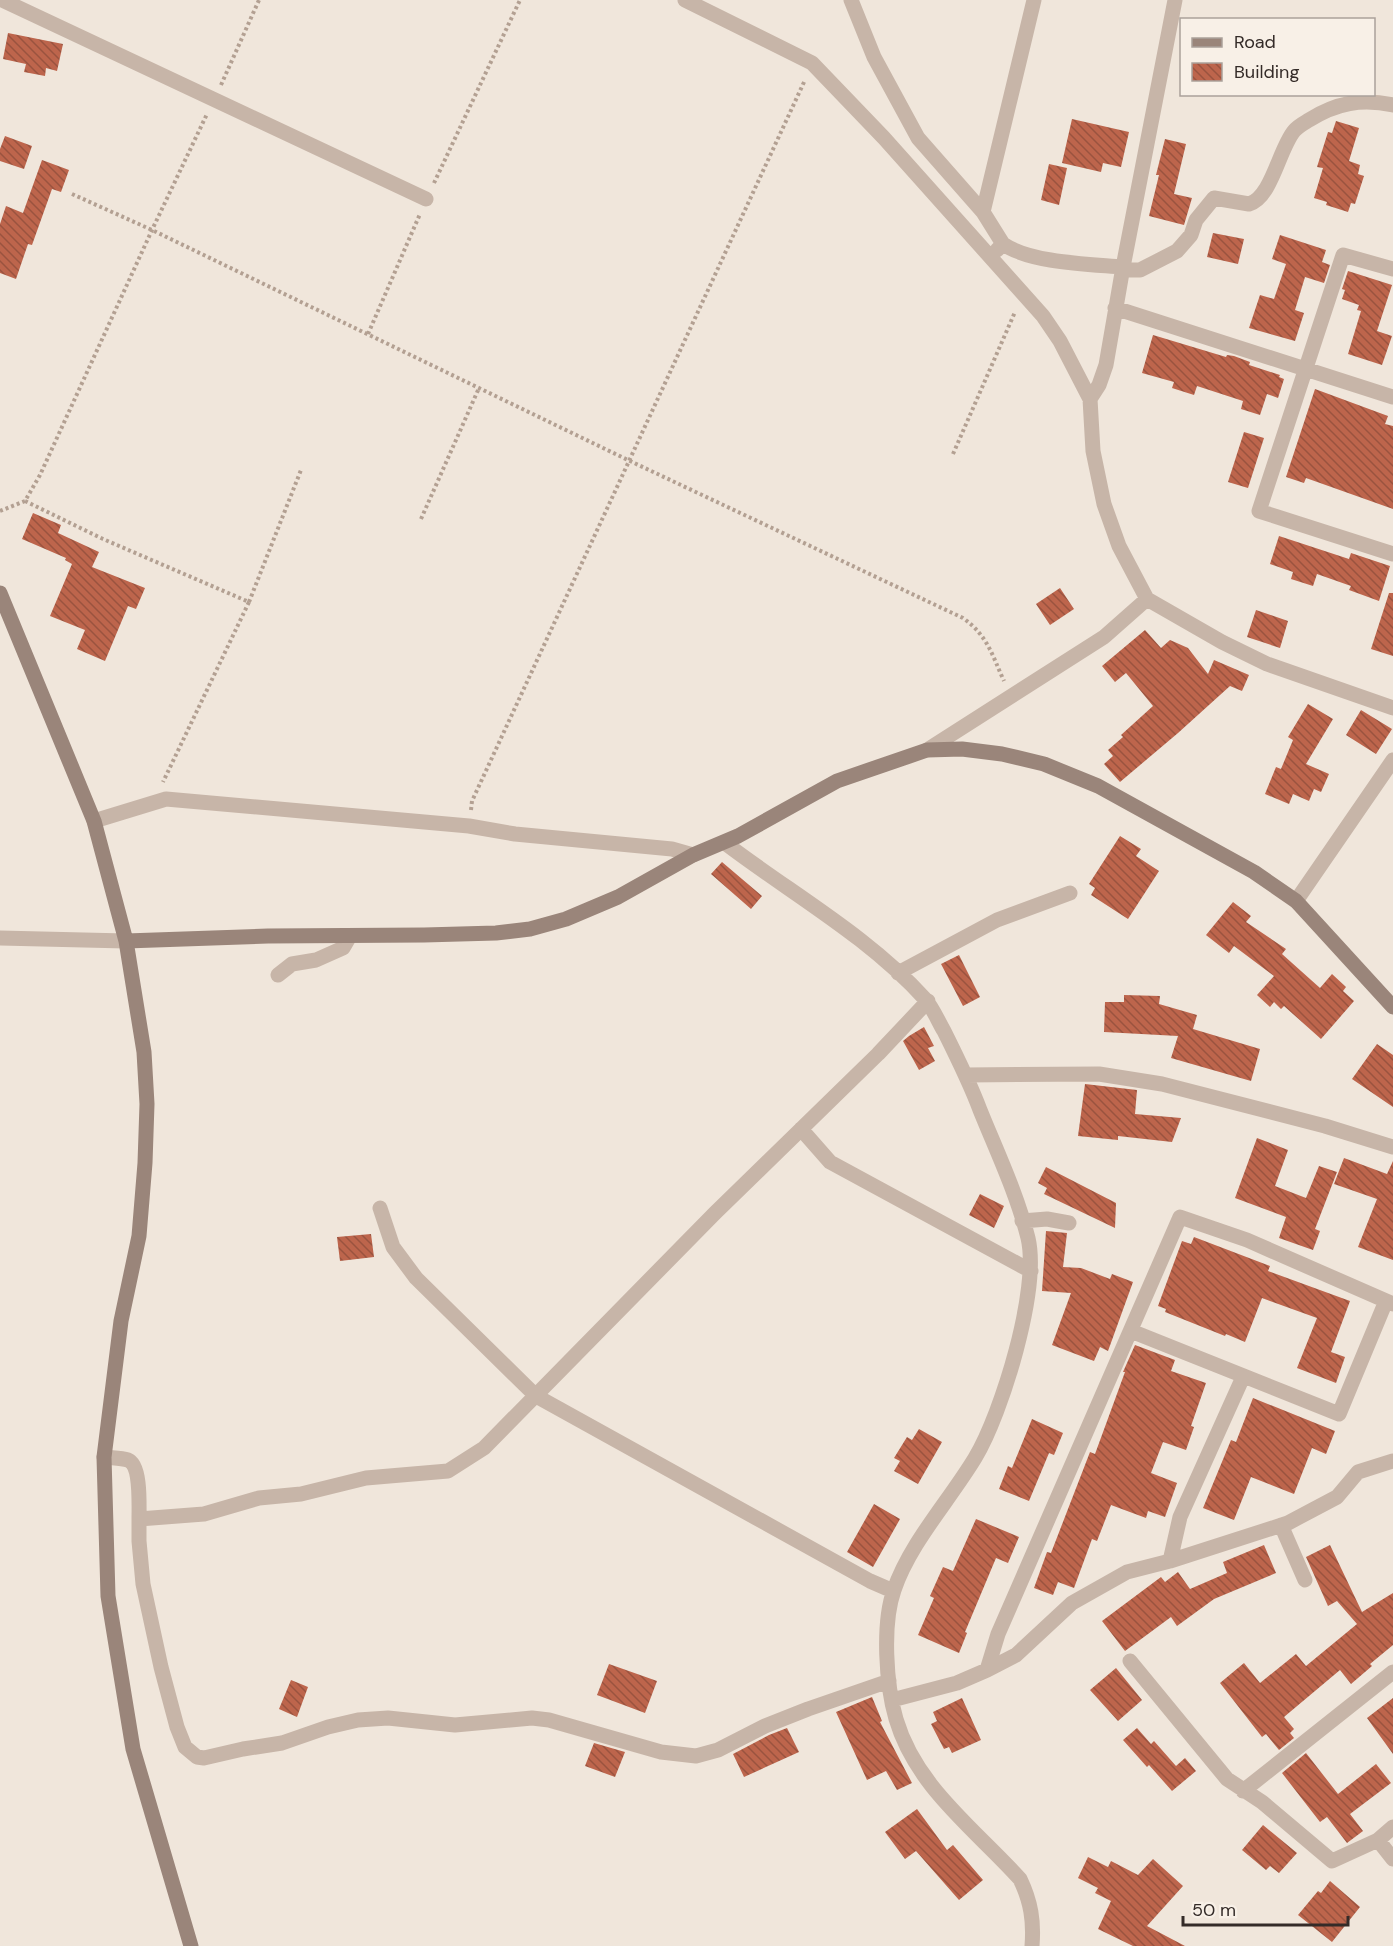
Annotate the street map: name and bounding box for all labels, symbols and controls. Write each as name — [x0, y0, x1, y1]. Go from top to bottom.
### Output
legend — [1180, 18, 1375, 96]
text: Road — [1234, 30, 1276, 54]
text: Building — [1234, 60, 1299, 84]
scale bar — [1183, 1889, 1348, 1927]
text: 50 m — [1192, 1898, 1236, 1922]

